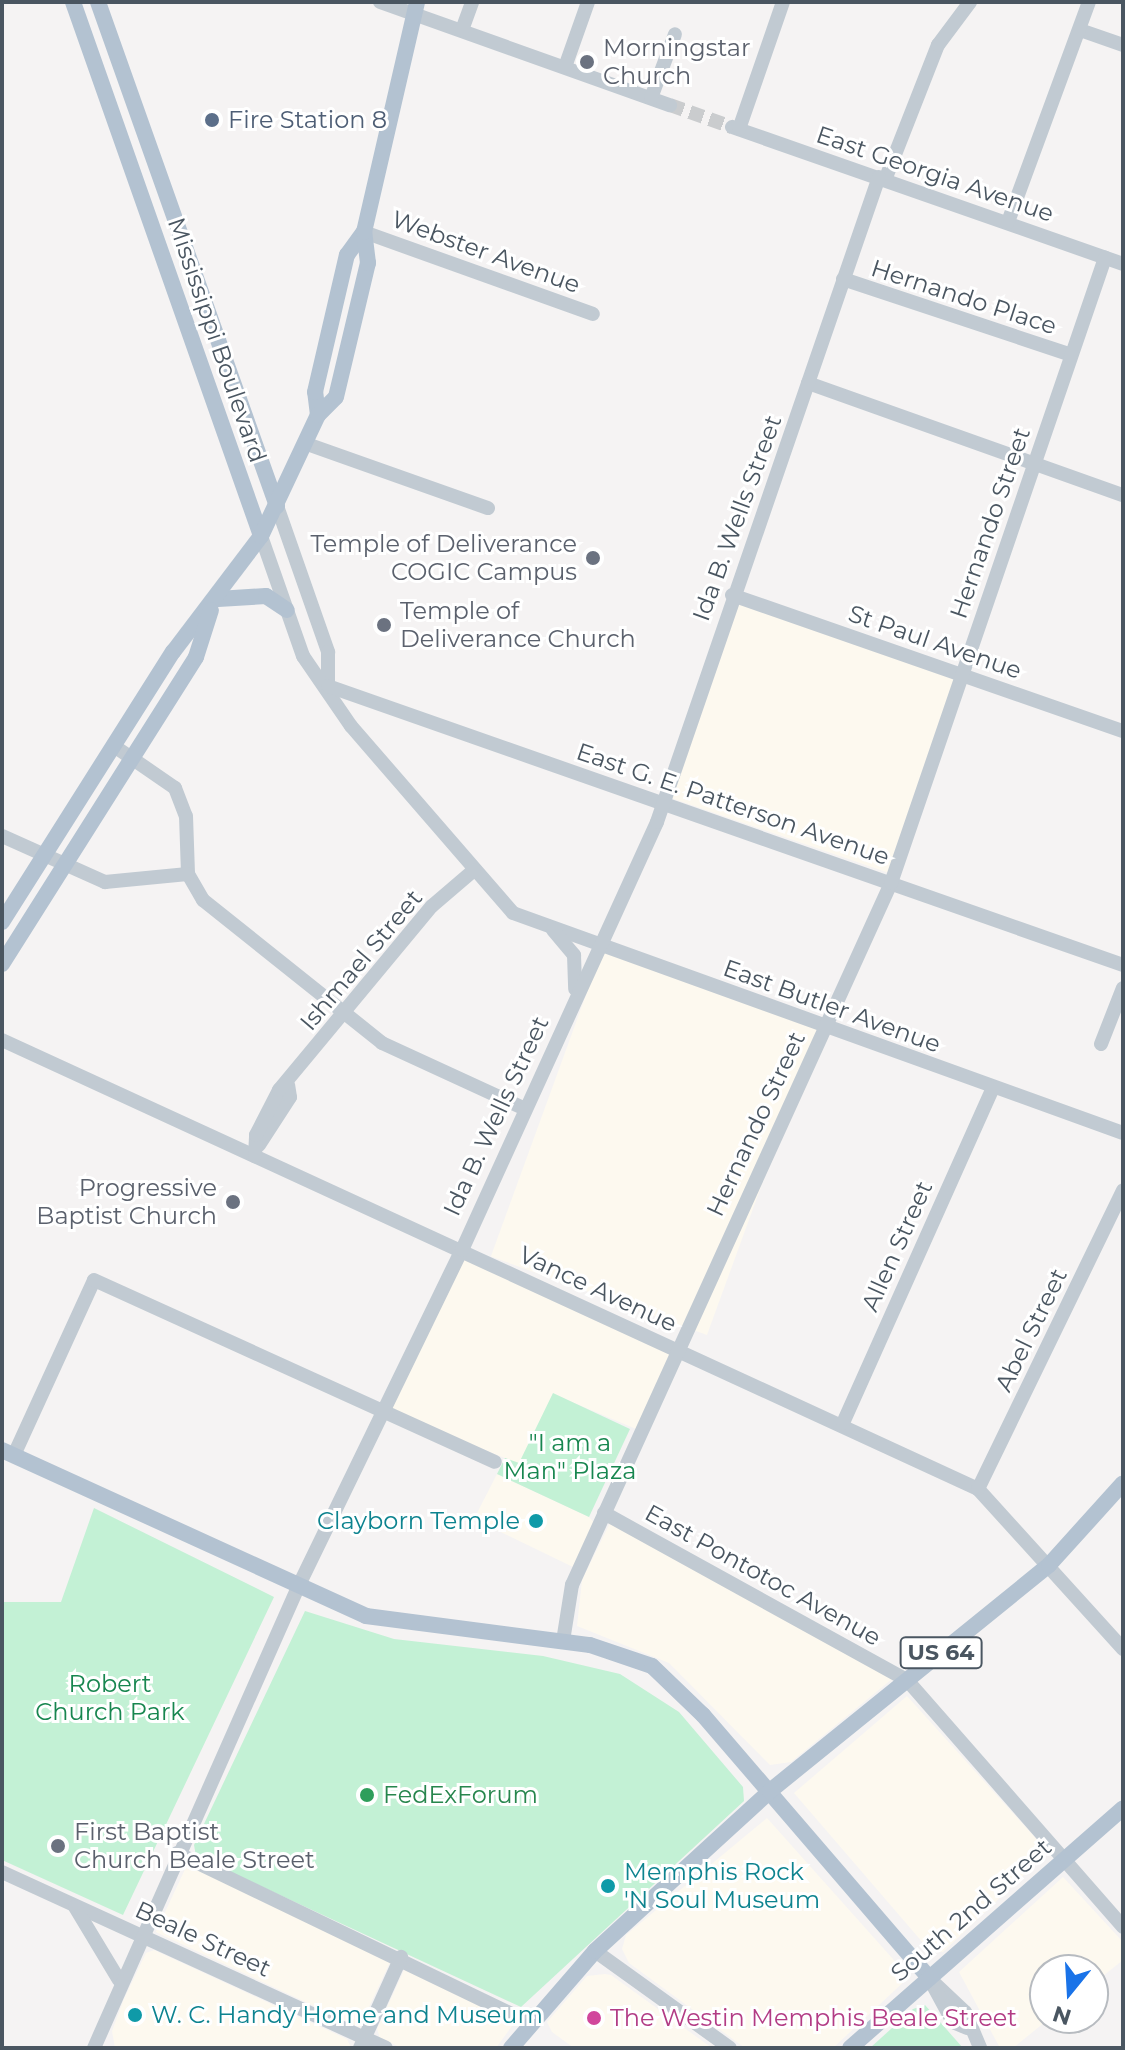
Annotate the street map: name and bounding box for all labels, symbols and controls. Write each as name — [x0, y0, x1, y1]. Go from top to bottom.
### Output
place label: Morningstar Church — [603, 34, 751, 90]
marker: Morningstar Church — [578, 53, 596, 71]
place label: Fire Station 8 — [228, 106, 387, 134]
marker: Fire Station 8 — [203, 111, 221, 129]
street label: East Georgia Avenue — [813, 120, 1057, 228]
street label: Webster Avenue — [388, 205, 584, 299]
street label: Mississippi Boulevard — [162, 214, 272, 466]
street label: Hernando Place — [868, 253, 1060, 341]
street label: Ida B. Wells Street — [686, 411, 788, 625]
street label: Hernando Street — [944, 424, 1036, 622]
place label: Temple of Deliverance COGIC Campus — [310, 530, 577, 586]
marker: Temple of Deliverance COGIC Campus — [584, 549, 602, 567]
place label: Temple of Deliverance Church — [400, 597, 636, 653]
street label: St Paul Avenue — [845, 599, 1025, 685]
marker: Temple of Deliverance Church — [375, 616, 393, 634]
street label: East G. E. Patterson Avenue — [573, 737, 893, 871]
street label: Ishmael Street — [294, 884, 428, 1036]
street label: East Butler Avenue — [719, 953, 945, 1059]
street label: Ida B. Wells Street — [437, 1012, 555, 1220]
street label: Hernando Street — [701, 1027, 811, 1221]
place label: Progressive Baptist Church — [36, 1174, 217, 1230]
street label: Allen Street — [855, 1176, 939, 1316]
marker: Progressive Baptist Church — [224, 1193, 242, 1211]
street label: Vance Avenue — [515, 1240, 681, 1338]
street label: Abel Street — [989, 1264, 1073, 1396]
park label: "I am a Man" Plaza — [504, 1429, 636, 1485]
street label: East Pontotoc Avenue — [640, 1498, 886, 1652]
place label: Clayborn Temple — [317, 1507, 520, 1535]
marker: Clayborn Temple — [527, 1512, 545, 1530]
road number: US 64 — [899, 1635, 983, 1671]
park label: Robert Church Park — [35, 1670, 185, 1726]
place label: FedExForum — [383, 1781, 538, 1809]
marker: FedExForum — [358, 1786, 376, 1804]
place label: First Baptist Church Beale Street — [74, 1818, 315, 1874]
street label: South 2nd Street — [885, 1832, 1057, 1988]
marker: First Baptist Church Beale Street — [49, 1837, 67, 1855]
place label: Memphis Rock 'N Soul Museum — [624, 1858, 820, 1914]
marker: Memphis Rock 'N Soul Museum — [599, 1877, 617, 1895]
street label: Beale Street — [131, 1895, 275, 1983]
north arrow — [1029, 1954, 1109, 2034]
text: N — [1049, 2000, 1075, 2031]
place label: W. C. Handy Home and Museum — [151, 2001, 543, 2029]
place label: The Westin Memphis Beale Street — [610, 2004, 1017, 2032]
marker: W. C. Handy Home and Museum — [126, 2006, 144, 2024]
marker: The Westin Memphis Beale Street — [585, 2009, 603, 2027]

